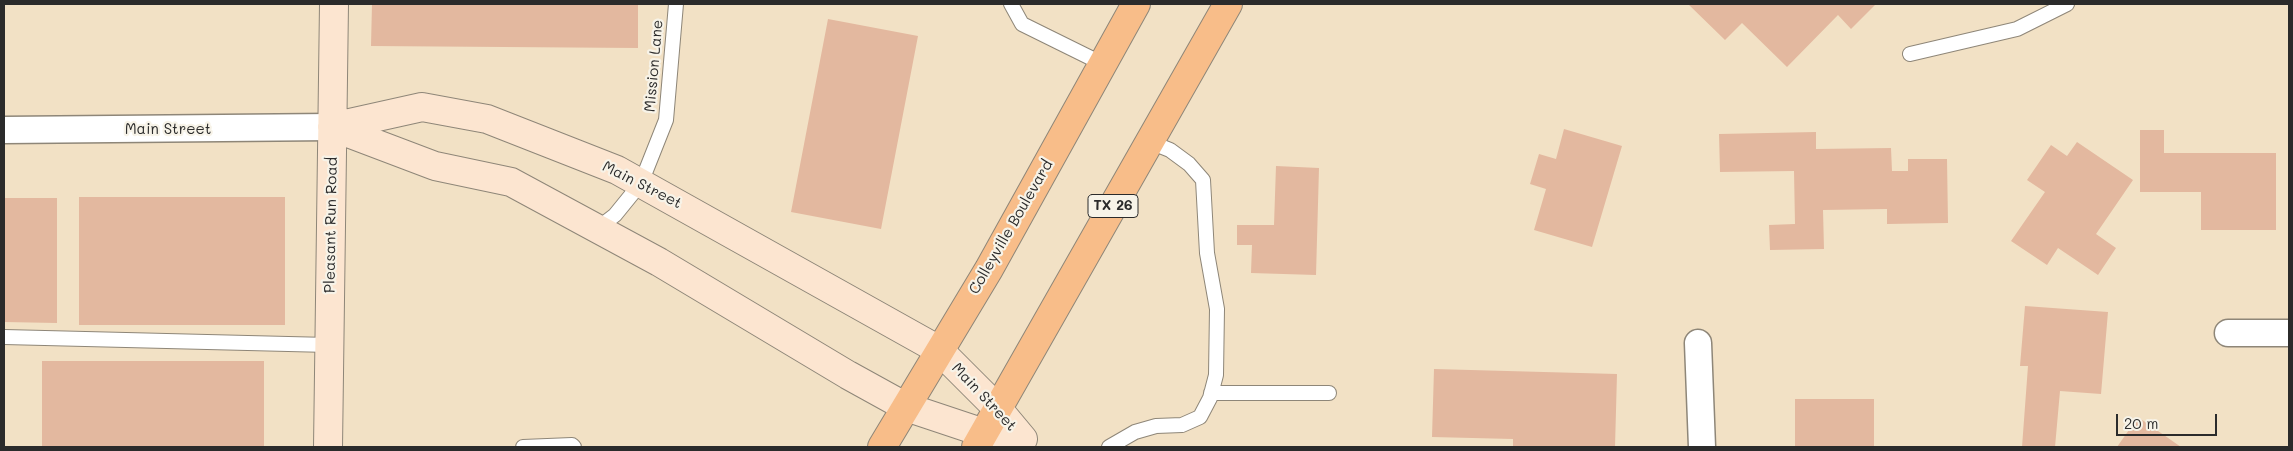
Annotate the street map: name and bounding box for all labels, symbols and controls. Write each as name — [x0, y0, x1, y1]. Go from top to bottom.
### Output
street label: Mission Lane — [641, 19, 667, 113]
street label: Main Street — [125, 120, 211, 138]
street label: Pleasant Run Road — [321, 157, 341, 293]
street label: Main Street — [599, 157, 685, 213]
street label: Colleyville Boulevard — [965, 157, 1057, 297]
road number: TX 26 — [1088, 195, 1138, 218]
street label: Main Street — [948, 359, 1020, 435]
scale bar — [2118, 404, 2219, 436]
text: 20 m — [2124, 413, 2158, 433]

